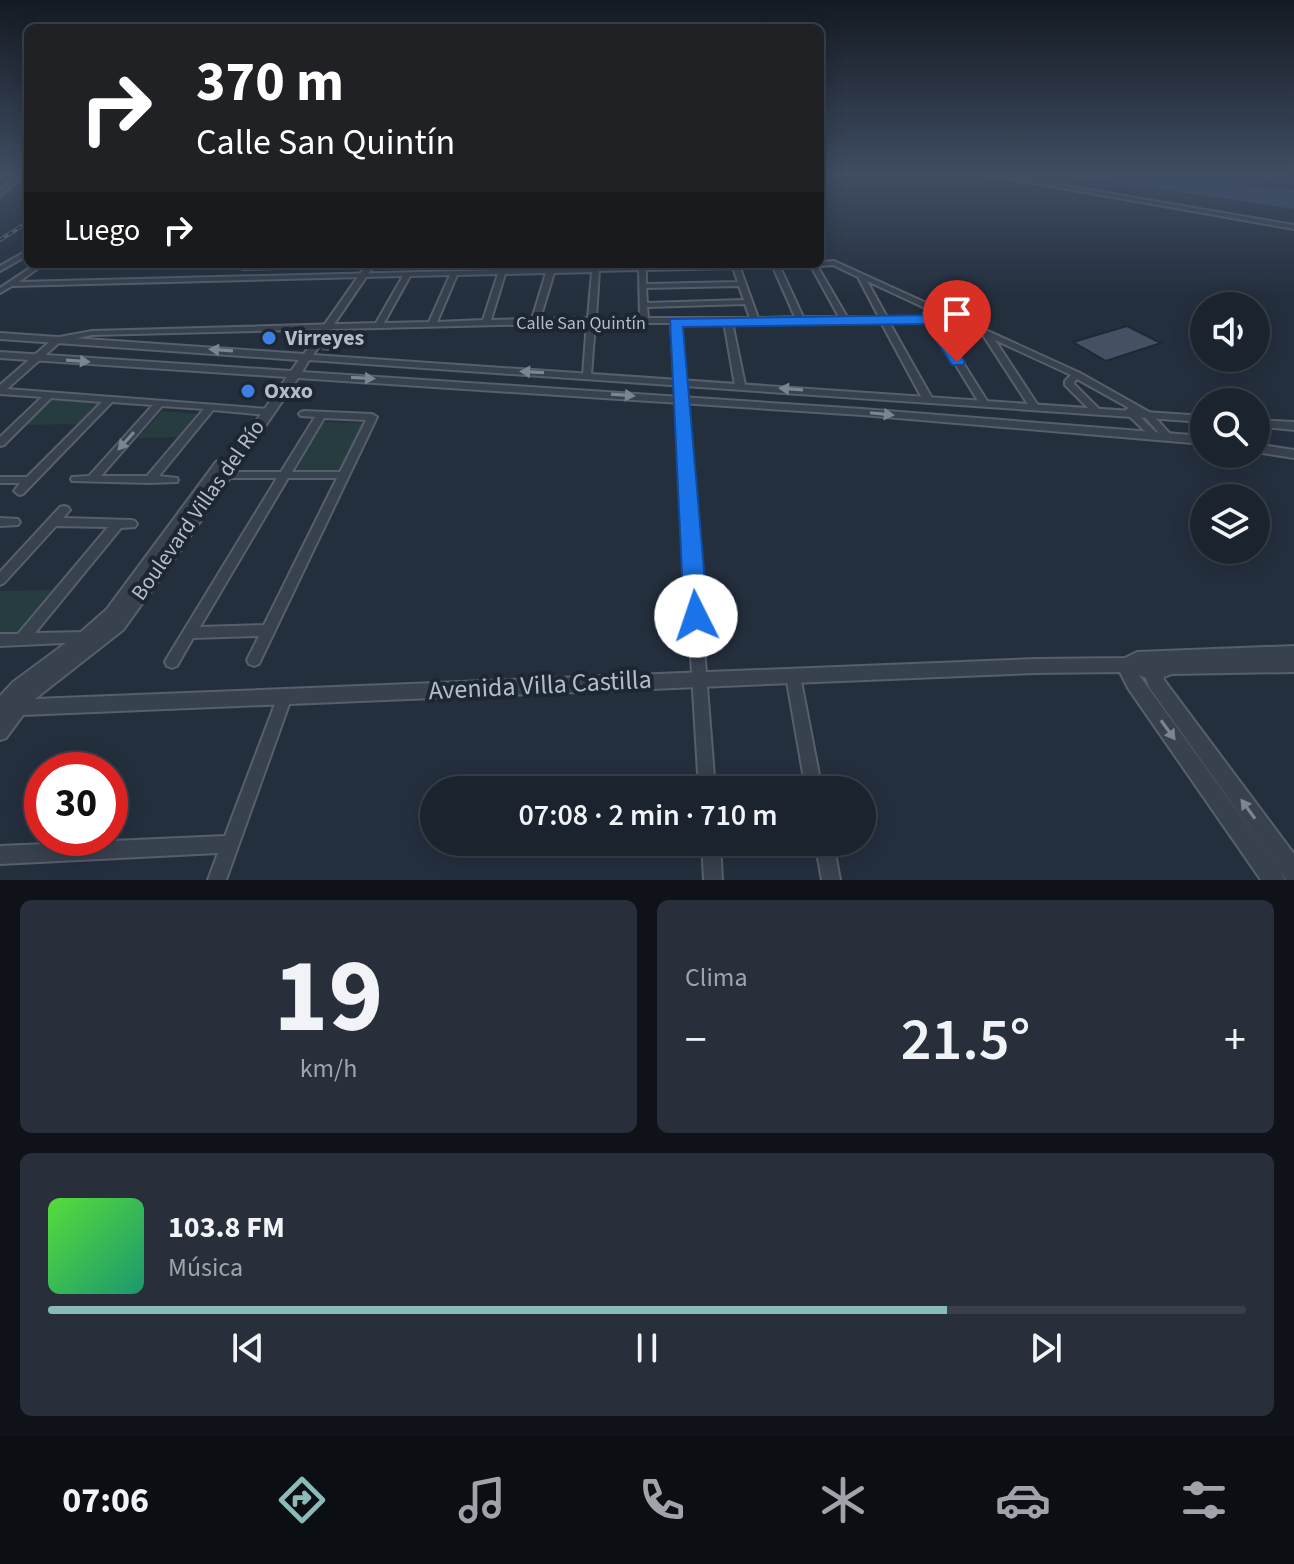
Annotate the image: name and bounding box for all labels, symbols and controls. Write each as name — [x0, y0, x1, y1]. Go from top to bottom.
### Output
text: 370 m — [196, 43, 344, 122]
icon: right — [64, 56, 168, 160]
text: Calle San Quintín — [196, 117, 455, 168]
icon: right — [156, 208, 200, 252]
text: Luego — [64, 209, 140, 252]
pin — [923, 280, 991, 362]
icon: arrive — [935, 292, 979, 336]
map controls — [1190, 292, 1270, 564]
button: sound — [1190, 292, 1270, 372]
street label: Calle San Quintín — [516, 311, 646, 336]
place label: Virreyes — [284, 322, 365, 354]
marker: Virreyes — [260, 329, 278, 347]
one-way arrow — [208, 343, 233, 356]
one-way arrow — [66, 355, 91, 368]
one-way arrow — [519, 365, 544, 378]
one-way arrow — [351, 372, 376, 385]
place label: Oxxo — [264, 375, 313, 407]
marker: Oxxo — [239, 382, 257, 400]
one-way arrow — [778, 382, 803, 395]
button: search — [1190, 388, 1270, 468]
one-way arrow — [611, 389, 636, 402]
one-way arrow — [870, 408, 895, 421]
street label: Boulevard Villas del Río — [123, 413, 273, 607]
one-way arrow — [118, 431, 135, 451]
button: layers — [1190, 484, 1270, 564]
position arrow — [654, 574, 738, 658]
street label: Avenida Villa Castilla — [427, 661, 653, 709]
one-way arrow — [1159, 720, 1175, 741]
speed limit sign: 30 — [24, 752, 128, 856]
text: 07:08 · 2 min · 710 m — [518, 794, 778, 837]
one-way arrow — [1241, 799, 1256, 820]
text: 19 — [274, 924, 383, 1072]
text: Clima — [685, 959, 748, 996]
text: 21.5° — [901, 998, 1030, 1083]
text: − — [685, 1009, 707, 1072]
text: + — [1224, 1009, 1246, 1072]
text: km/h — [300, 1050, 357, 1087]
text: 103.8 FM — [168, 1206, 285, 1249]
text: Música — [168, 1249, 243, 1286]
icon: previous — [226, 1326, 270, 1370]
icon: pause — [625, 1326, 669, 1370]
icon: next — [1024, 1326, 1068, 1370]
icon: directions — [274, 1472, 330, 1528]
icon: music — [454, 1472, 510, 1528]
icon: phone — [634, 1472, 690, 1528]
icon: climate — [815, 1472, 871, 1528]
icon: car — [995, 1472, 1051, 1528]
icon: filters — [1176, 1472, 1232, 1528]
text: 07:06 — [62, 1475, 149, 1526]

